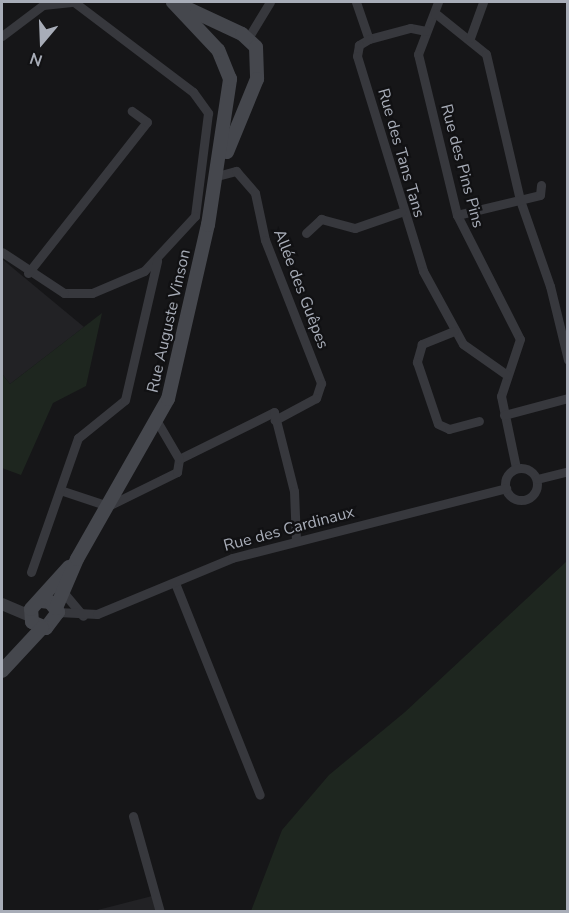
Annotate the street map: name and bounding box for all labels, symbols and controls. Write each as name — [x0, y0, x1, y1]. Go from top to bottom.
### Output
north arrow — [12, 12, 72, 72]
text: N — [27, 47, 45, 71]
street label: Rue des Tans Tans — [373, 86, 429, 220]
street label: Rue des Pins Pins — [436, 102, 488, 230]
street label: Allée des Guêpes — [269, 227, 333, 351]
street label: Rue Auguste Vinson — [143, 247, 195, 395]
street label: Rue des Cardinaux — [222, 502, 356, 556]

